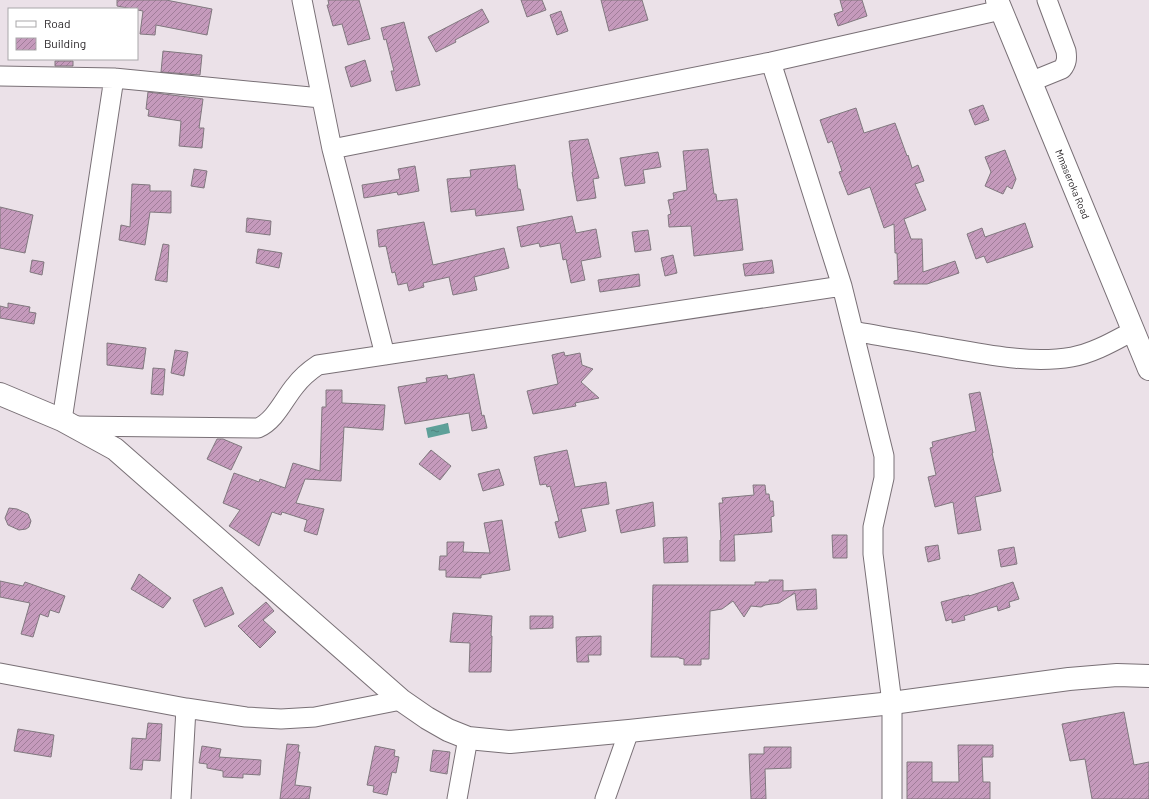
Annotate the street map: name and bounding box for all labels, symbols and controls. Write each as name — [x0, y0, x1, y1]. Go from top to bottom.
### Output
legend — [8, 8, 138, 60]
text: Road — [44, 16, 71, 30]
text: Building — [44, 36, 86, 50]
street label: Mmaseroka Road — [1053, 148, 1092, 220]

